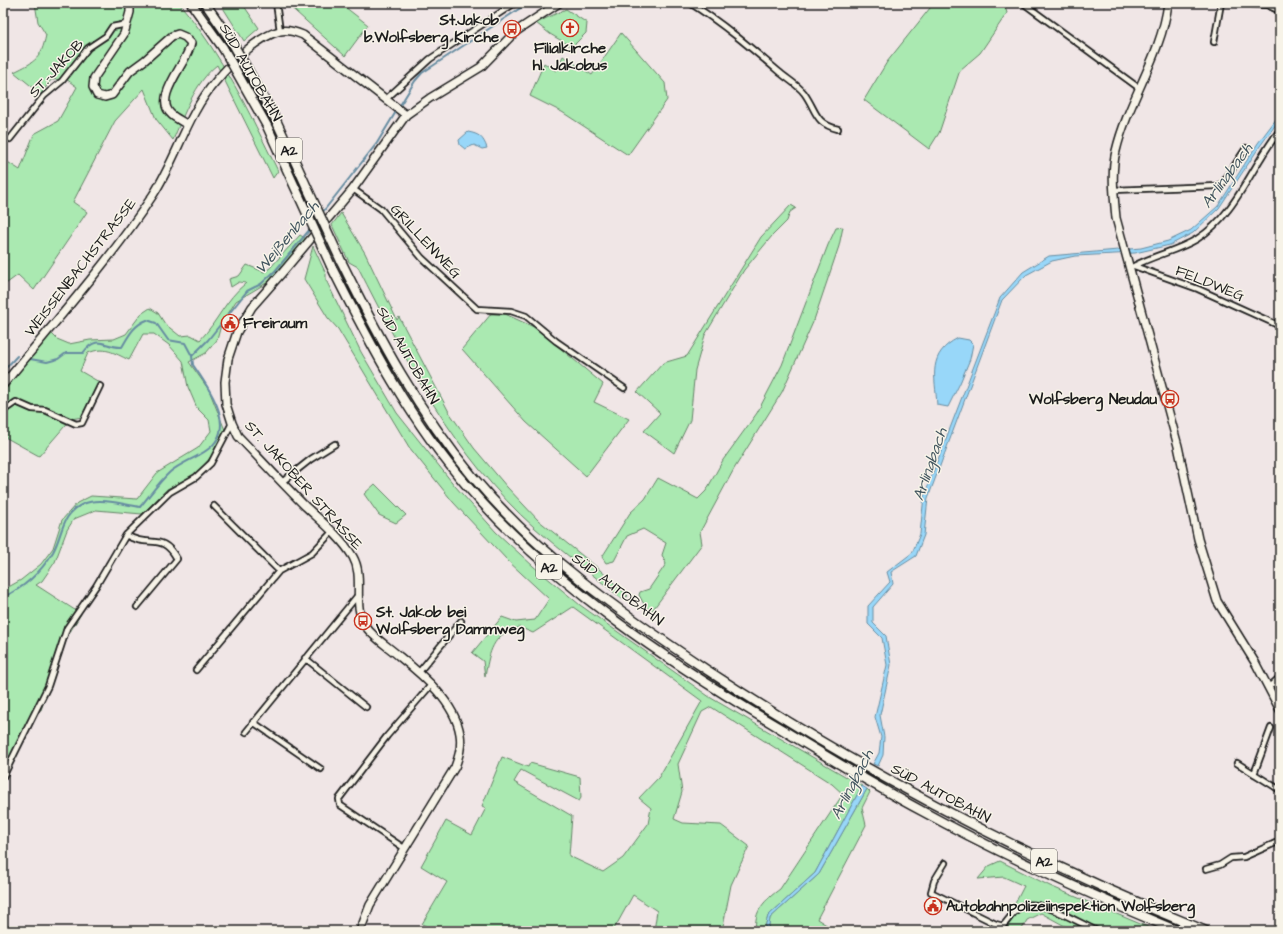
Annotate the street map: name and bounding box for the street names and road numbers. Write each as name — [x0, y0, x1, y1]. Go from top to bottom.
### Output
street label: SÜD AUTOBAHN — [214, 19, 287, 125]
street label: ST.-JAKOB — [24, 34, 89, 102]
road number: A2 — [276, 138, 302, 162]
street label: WEISSENBACHSTRASSE — [20, 194, 141, 341]
street label: GRILLENWEG — [385, 199, 466, 284]
street label: FELDWEG — [1172, 260, 1248, 307]
street label: SÜD AUTOBAHN — [371, 302, 444, 408]
street label: ST. JAKOBER STRASSE — [240, 416, 368, 555]
street label: SÜD AUTOBAHN — [567, 548, 668, 631]
road number: A2 — [536, 555, 562, 579]
street label: SÜD AUTOBAHN — [887, 758, 994, 829]
road number: A2 — [1031, 849, 1057, 873]

